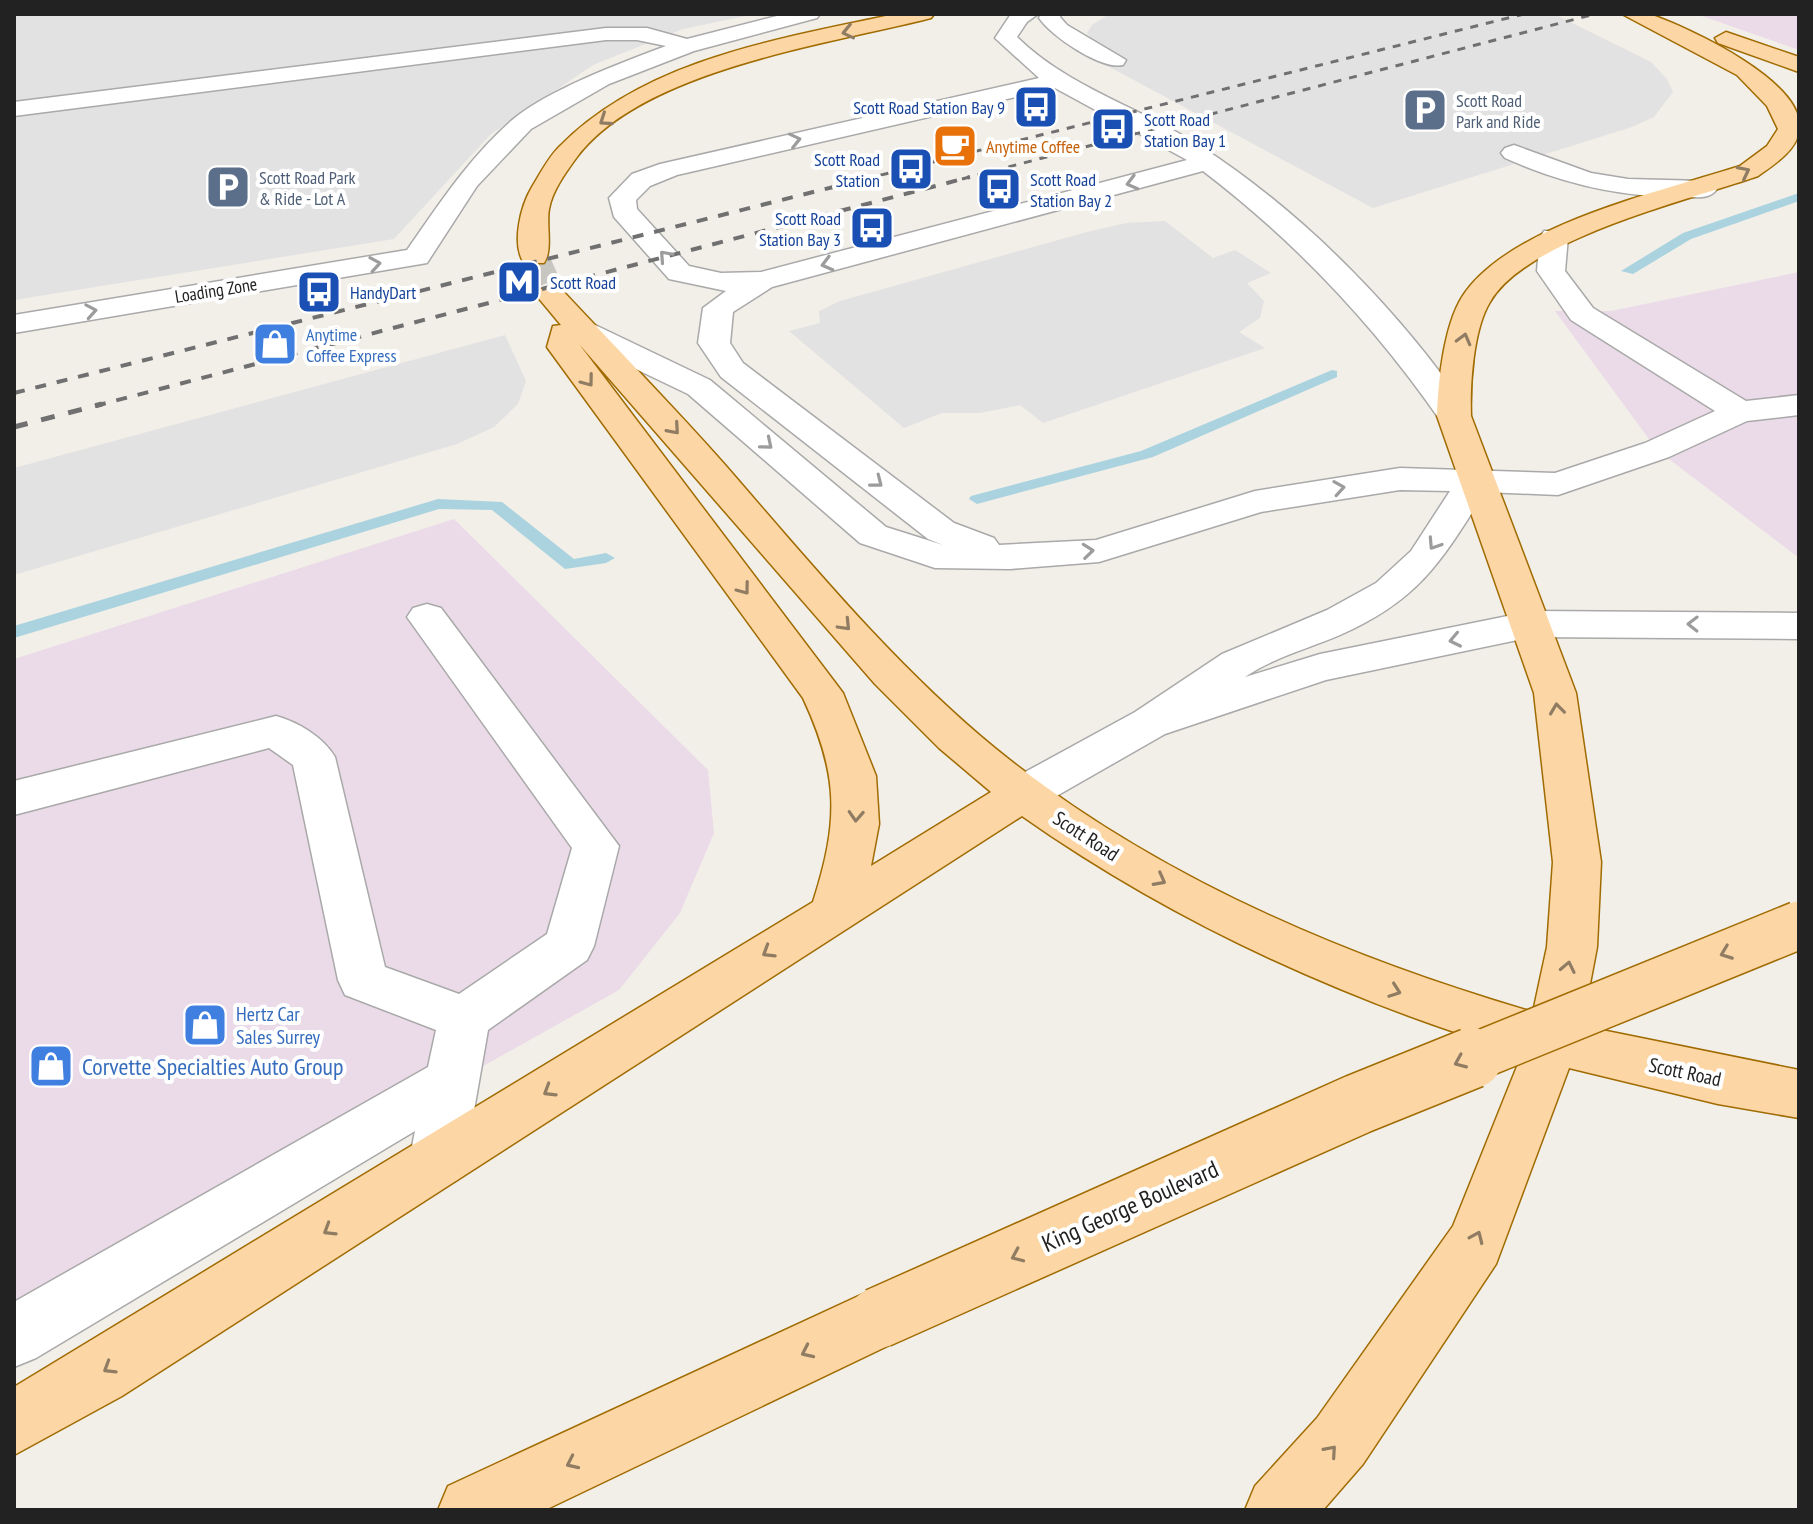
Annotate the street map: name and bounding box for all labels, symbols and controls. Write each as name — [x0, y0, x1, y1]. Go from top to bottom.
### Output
one-way arrow — [841, 23, 855, 40]
bus stop icon: Scott Road Station Bay 9 — [1012, 83, 1060, 131]
parking icon: Scott Road Park and Ride — [1401, 86, 1449, 134]
place label: Scott Road Park and Ride — [1456, 89, 1541, 133]
place label: Scott Road Station Bay 9 — [853, 96, 1005, 119]
bus stop icon: Scott Road Station Bay 1 — [1089, 105, 1137, 153]
place label: Scott Road Station Bay 1 — [1144, 108, 1226, 152]
one-way arrow — [599, 110, 614, 125]
cafe icon: Anytime Coffee — [931, 122, 979, 170]
one-way arrow — [788, 132, 802, 149]
place label: Anytime Coffee — [986, 135, 1080, 158]
bus stop icon: Scott Road Station — [887, 145, 935, 193]
place label: Scott Road Station — [814, 148, 880, 192]
parking icon: Scott Road Park & Ride - Lot A — [204, 163, 252, 211]
bus stop icon: Scott Road Station Bay 2 — [975, 165, 1023, 213]
place label: Scott Road Park & Ride - Lot A — [259, 166, 356, 210]
one-way arrow — [1736, 166, 1750, 181]
place label: Scott Road Station Bay 2 — [1030, 168, 1112, 212]
one-way arrow — [1126, 174, 1140, 190]
bus stop icon: Scott Road Station Bay 3 — [848, 204, 896, 252]
place label: Scott Road Station Bay 3 — [759, 207, 841, 251]
one-way arrow — [660, 251, 674, 266]
one-way arrow — [820, 255, 834, 272]
one-way arrow — [368, 256, 382, 273]
metro station icon: Scott Road — [495, 258, 543, 306]
bus stop icon: HandyDart — [295, 268, 343, 316]
place label: Scott Road — [550, 271, 616, 294]
street label: Loading Zone — [173, 272, 259, 308]
place label: HandyDart — [350, 281, 416, 304]
one-way arrow — [84, 303, 98, 320]
shop icon: Anytime Coffee Express — [251, 320, 299, 368]
place label: Anytime Coffee Express — [306, 323, 397, 367]
one-way arrow — [1455, 333, 1471, 347]
one-way arrow — [579, 372, 593, 387]
one-way arrow — [665, 419, 679, 434]
one-way arrow — [757, 435, 772, 449]
one-way arrow — [868, 472, 883, 486]
one-way arrow — [1332, 480, 1346, 497]
one-way arrow — [1428, 535, 1443, 550]
one-way arrow — [1082, 543, 1095, 560]
one-way arrow — [734, 580, 749, 595]
one-way arrow — [1686, 615, 1699, 633]
one-way arrow — [836, 616, 850, 630]
one-way arrow — [1449, 631, 1463, 648]
one-way arrow — [1549, 702, 1566, 716]
street label: Scott Road — [1048, 805, 1124, 867]
one-way arrow — [848, 810, 865, 823]
one-way arrow — [1151, 870, 1165, 886]
one-way arrow — [763, 942, 777, 957]
one-way arrow — [1720, 943, 1734, 960]
one-way arrow — [1559, 961, 1576, 975]
one-way arrow — [1387, 981, 1401, 997]
shop icon: Hertz Car Sales Surrey — [181, 1001, 229, 1049]
place label: Hertz Car Sales Surrey — [236, 1001, 321, 1050]
shop icon: Corvette Specialties Auto Group — [27, 1042, 75, 1090]
place label: Corvette Specialties Auto Group — [82, 1051, 343, 1082]
street label: Scott Road — [1646, 1052, 1724, 1092]
one-way arrow — [1454, 1053, 1468, 1069]
one-way arrow — [543, 1081, 558, 1096]
street label: King George Boulevard — [1037, 1153, 1223, 1259]
one-way arrow — [323, 1220, 338, 1235]
one-way arrow — [1467, 1231, 1483, 1245]
one-way arrow — [1010, 1247, 1025, 1263]
one-way arrow — [801, 1342, 815, 1358]
one-way arrow — [103, 1359, 118, 1374]
one-way arrow — [1321, 1446, 1335, 1461]
one-way arrow — [566, 1453, 580, 1469]

